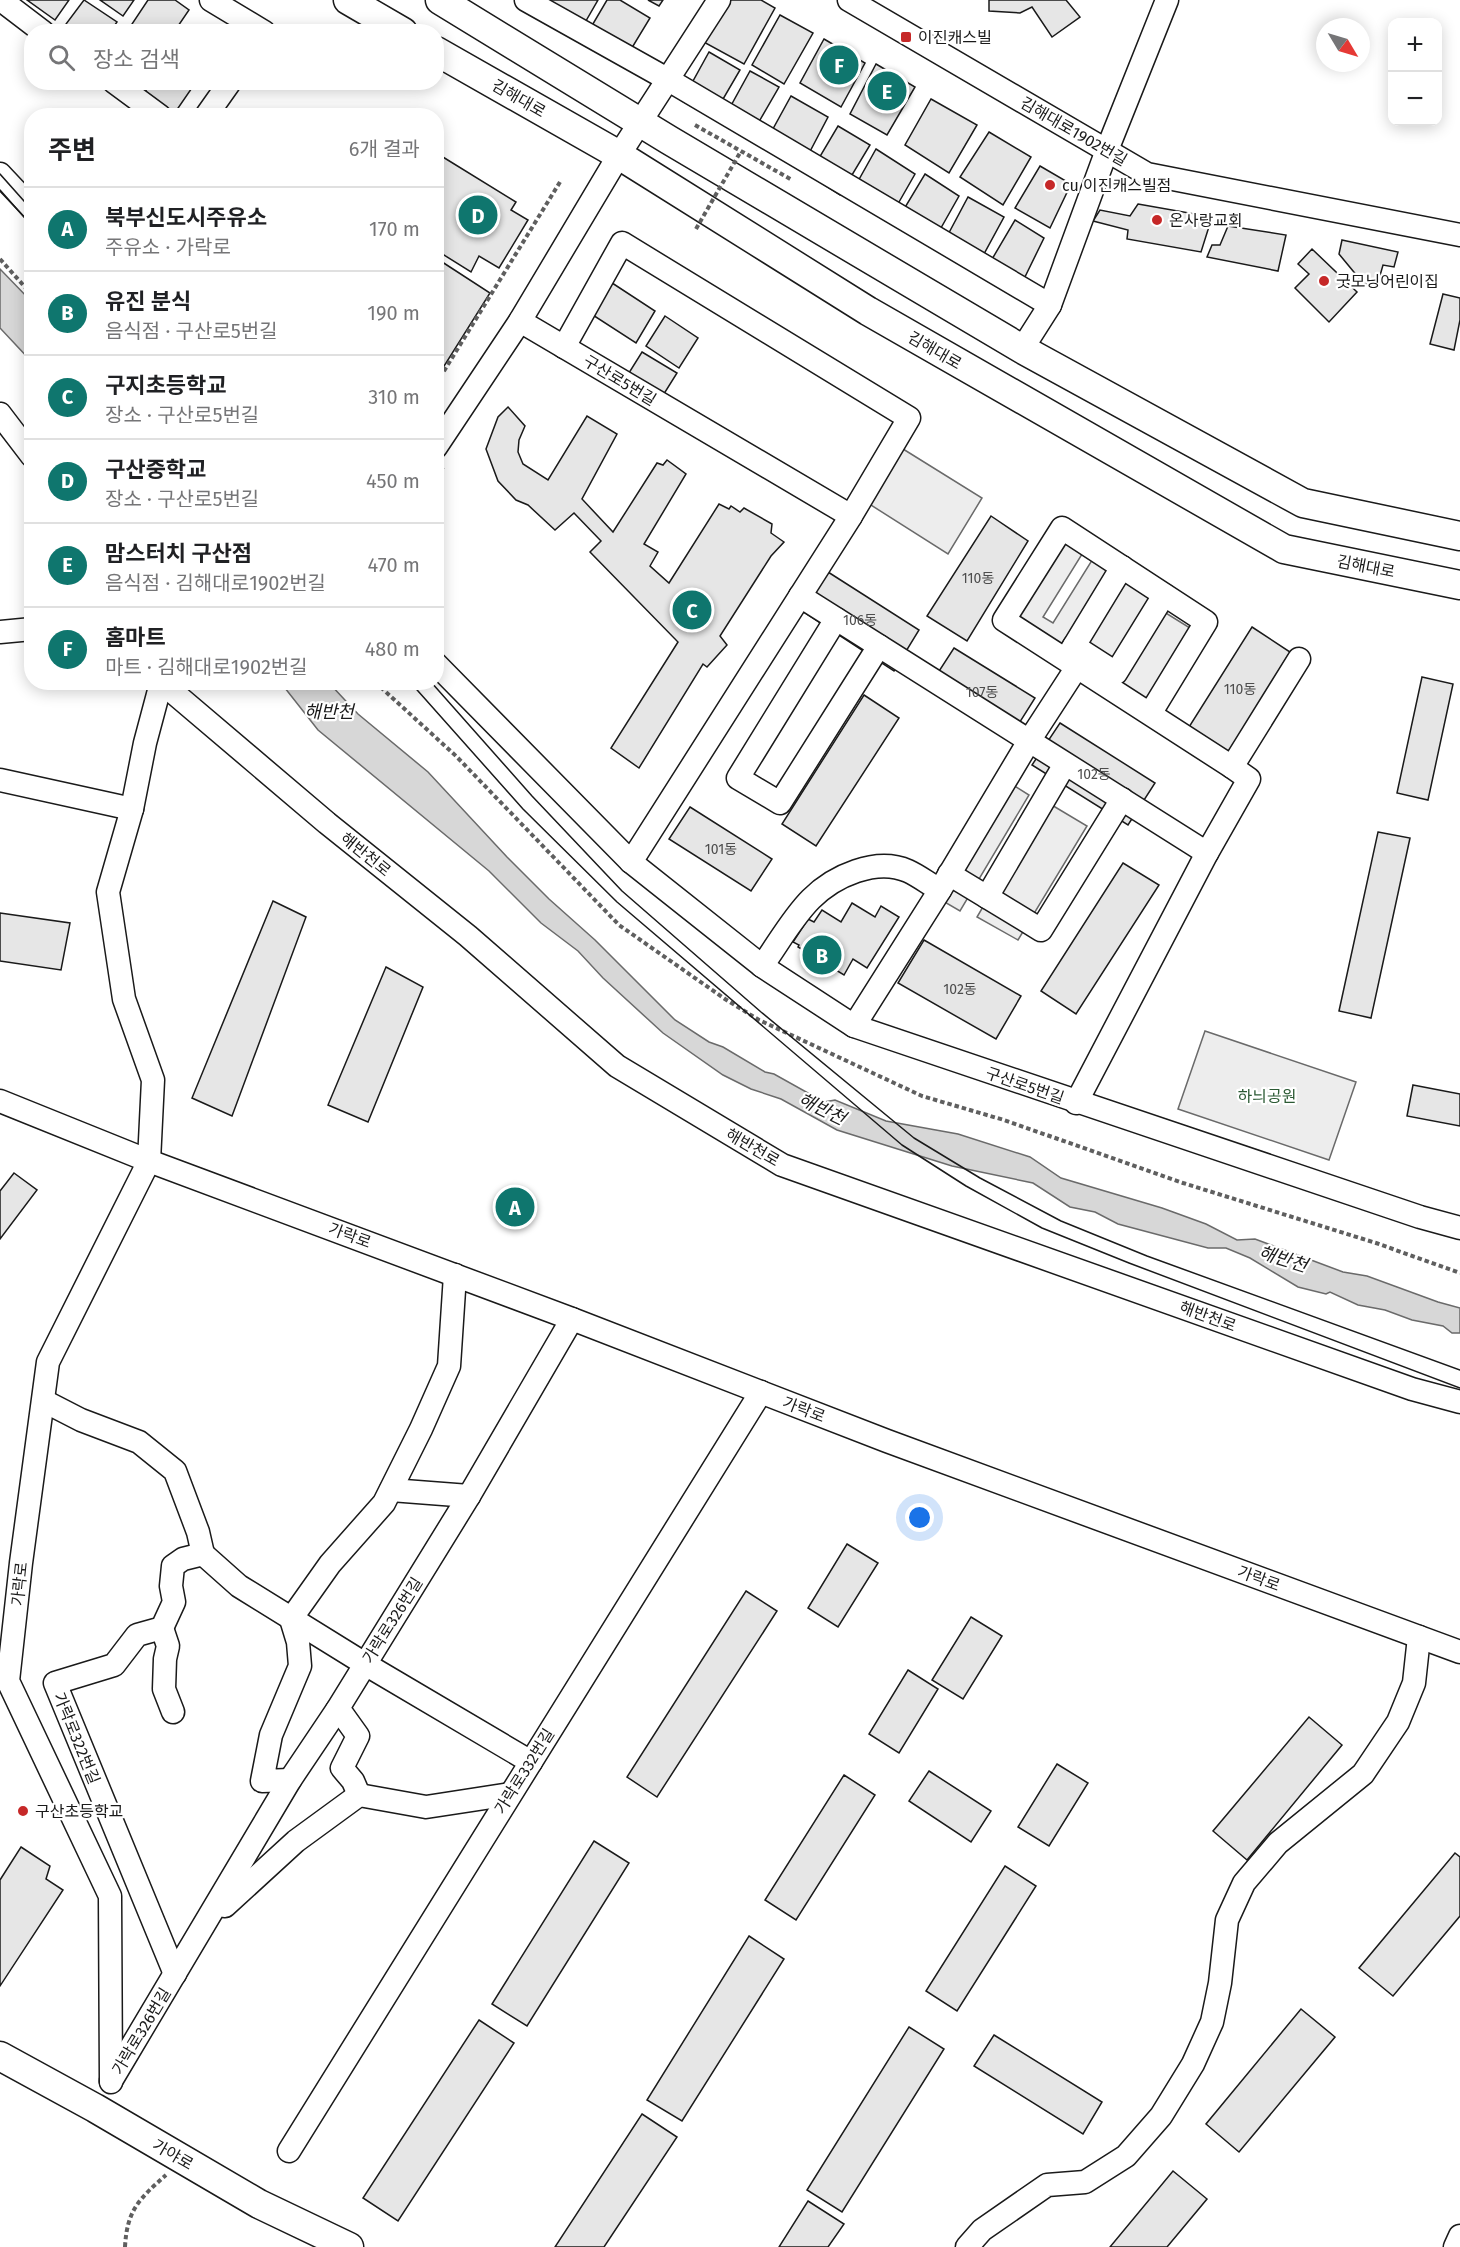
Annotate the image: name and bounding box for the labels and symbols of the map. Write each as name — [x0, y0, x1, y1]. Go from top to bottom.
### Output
north arrow — [1316, 18, 1370, 72]
place label: 이진캐스빌 — [918, 28, 992, 47]
marker: 이진캐스빌 — [899, 30, 913, 44]
pin: F — [820, 42, 858, 88]
pin: E — [868, 68, 906, 113]
street label: 김해대로 — [488, 75, 549, 122]
street label: 김해대로1902번길 — [1017, 93, 1131, 170]
place label: cu 이진캐스빌점 — [1062, 176, 1171, 195]
marker: cu 이진캐스빌점 — [1043, 178, 1057, 192]
pin: D — [458, 192, 498, 238]
place label: 온사랑교회 — [1169, 211, 1243, 230]
marker: 온사랑교회 — [1150, 213, 1164, 227]
place label: 굿모닝어린이집 — [1336, 272, 1439, 291]
marker: 굿모닝어린이집 — [1317, 274, 1331, 288]
street label: 김해대로 — [904, 327, 965, 374]
street label: 구산로5번길 — [580, 351, 660, 410]
street label: 김해대로 — [1335, 552, 1397, 581]
house number: 110동 — [962, 570, 994, 587]
pin: C — [672, 588, 712, 632]
house number: 106동 — [843, 612, 877, 629]
house number: 110동 — [1224, 681, 1256, 698]
house number: 107동 — [966, 684, 998, 701]
water label: 해반천 — [304, 701, 356, 723]
house number: 102동 — [1077, 766, 1111, 783]
street label: 해반천로 — [337, 828, 395, 880]
house number: 101동 — [705, 841, 737, 858]
pin: B — [802, 932, 842, 978]
house number: 102동 — [943, 981, 977, 998]
street label: 구산로5번길 — [983, 1063, 1067, 1108]
park label: 하늬공원 — [1238, 1087, 1296, 1106]
water label: 해반천 — [795, 1088, 851, 1131]
street label: 해반천로 — [722, 1124, 783, 1171]
pin: A — [496, 1184, 534, 1230]
street label: 가락로 — [326, 1219, 374, 1252]
water label: 해반천 — [1256, 1241, 1312, 1277]
street label: 해반천로 — [1177, 1297, 1239, 1336]
street label: 가락로 — [780, 1393, 828, 1426]
your location — [905, 1503, 934, 1532]
street label: 가락로 — [8, 1561, 31, 1607]
street label: 가락로 — [1235, 1562, 1283, 1595]
street label: 가락로326번길 — [358, 1574, 426, 1667]
street label: 가락로322번길 — [50, 1690, 104, 1787]
street label: 가락로332번길 — [491, 1725, 558, 1818]
place label: 구산초등학교 — [35, 1802, 123, 1821]
marker: 구산초등학교 — [16, 1804, 30, 1818]
street label: 가락로326번길 — [108, 1984, 175, 2078]
street label: 가야로 — [149, 2135, 197, 2174]

